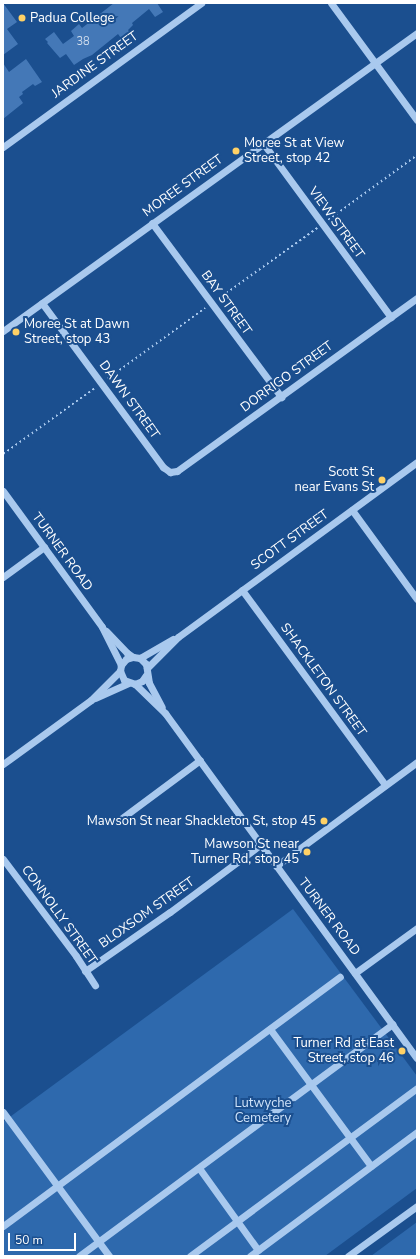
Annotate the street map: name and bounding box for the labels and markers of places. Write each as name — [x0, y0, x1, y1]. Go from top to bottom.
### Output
place label: Padua College — [30, 10, 115, 26]
marker: Padua College — [17, 13, 27, 23]
place label: Moree St at View Street, stop 42 — [244, 136, 344, 167]
marker: Moree St at View Street, stop 42 — [231, 146, 241, 156]
place label: Moree St at Dawn Street, stop 43 — [24, 317, 130, 348]
marker: Moree St at Dawn Street, stop 43 — [11, 327, 21, 337]
place label: Scott St near Evans St — [294, 465, 374, 496]
marker: Scott St near Evans St — [377, 475, 387, 485]
place label: Mawson St near Shackleton St, stop 45 — [87, 813, 316, 829]
marker: Mawson St near Shackleton St, stop 45 — [319, 816, 329, 826]
place label: Mawson St near Turner Rd, stop 45 — [191, 837, 299, 868]
marker: Mawson St near Turner Rd, stop 45 — [302, 847, 312, 857]
place label: Turner Rd at East Street, stop 46 — [294, 1036, 394, 1067]
marker: Turner Rd at East Street, stop 46 — [397, 1046, 407, 1056]

